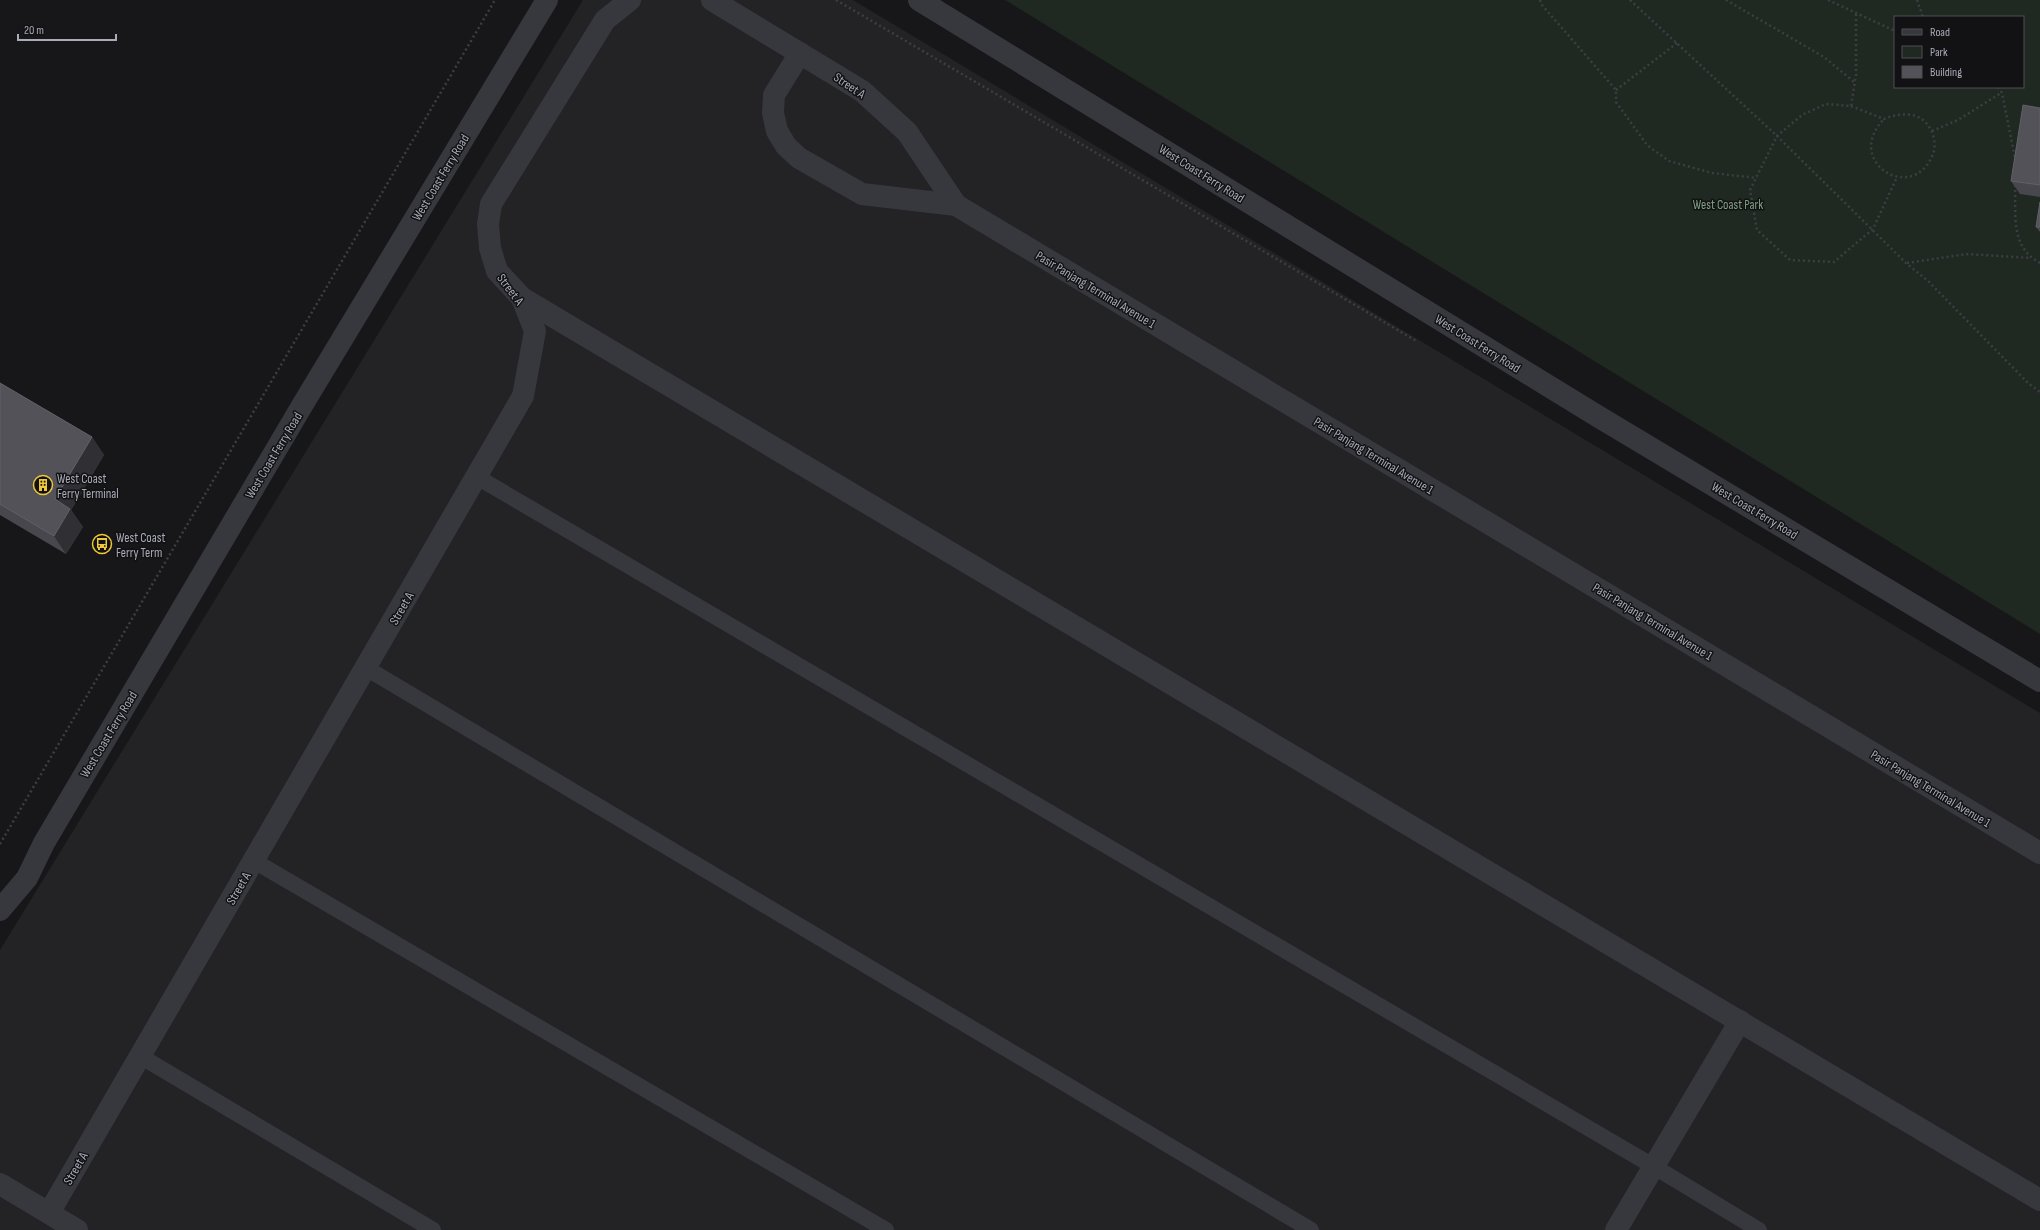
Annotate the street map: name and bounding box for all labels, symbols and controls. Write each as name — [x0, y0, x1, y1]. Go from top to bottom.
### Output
scale bar — [18, 16, 116, 42]
legend — [1894, 16, 2024, 88]
text: 20 m — [24, 23, 44, 38]
text: Road — [1930, 25, 1950, 40]
text: Park — [1930, 45, 1948, 60]
text: Building — [1930, 65, 1962, 80]
street label: Street A — [830, 69, 869, 103]
street label: West Coast Ferry Road — [409, 132, 473, 224]
street label: West Coast Ferry Road — [1156, 141, 1247, 207]
park label: West Coast Park — [1693, 197, 1763, 213]
street label: Pasir Panjang Terminal Avenue 1 — [1033, 248, 1159, 332]
street label: Street A — [493, 271, 527, 309]
street label: West Coast Ferry Road — [1432, 311, 1523, 377]
street label: West Coast Ferry Road — [242, 410, 306, 502]
street label: Pasir Panjang Terminal Avenue 1 — [1311, 414, 1437, 498]
place label: West Coast Ferry Terminal — [57, 471, 119, 502]
building icon: West Coast Ferry Terminal — [32, 474, 54, 496]
street label: West Coast Ferry Road — [1708, 479, 1800, 543]
place label: West Coast Ferry Term — [116, 530, 165, 561]
bus stop icon: West Coast Ferry Term — [91, 533, 113, 555]
street label: Pasir Panjang Terminal Avenue 1 — [1590, 580, 1716, 664]
street label: Street A — [386, 589, 418, 628]
street label: West Coast Ferry Road — [77, 689, 141, 781]
street label: Pasir Panjang Terminal Avenue 1 — [1868, 747, 1994, 831]
street label: Street A — [223, 869, 255, 908]
street label: Street A — [60, 1149, 92, 1188]

